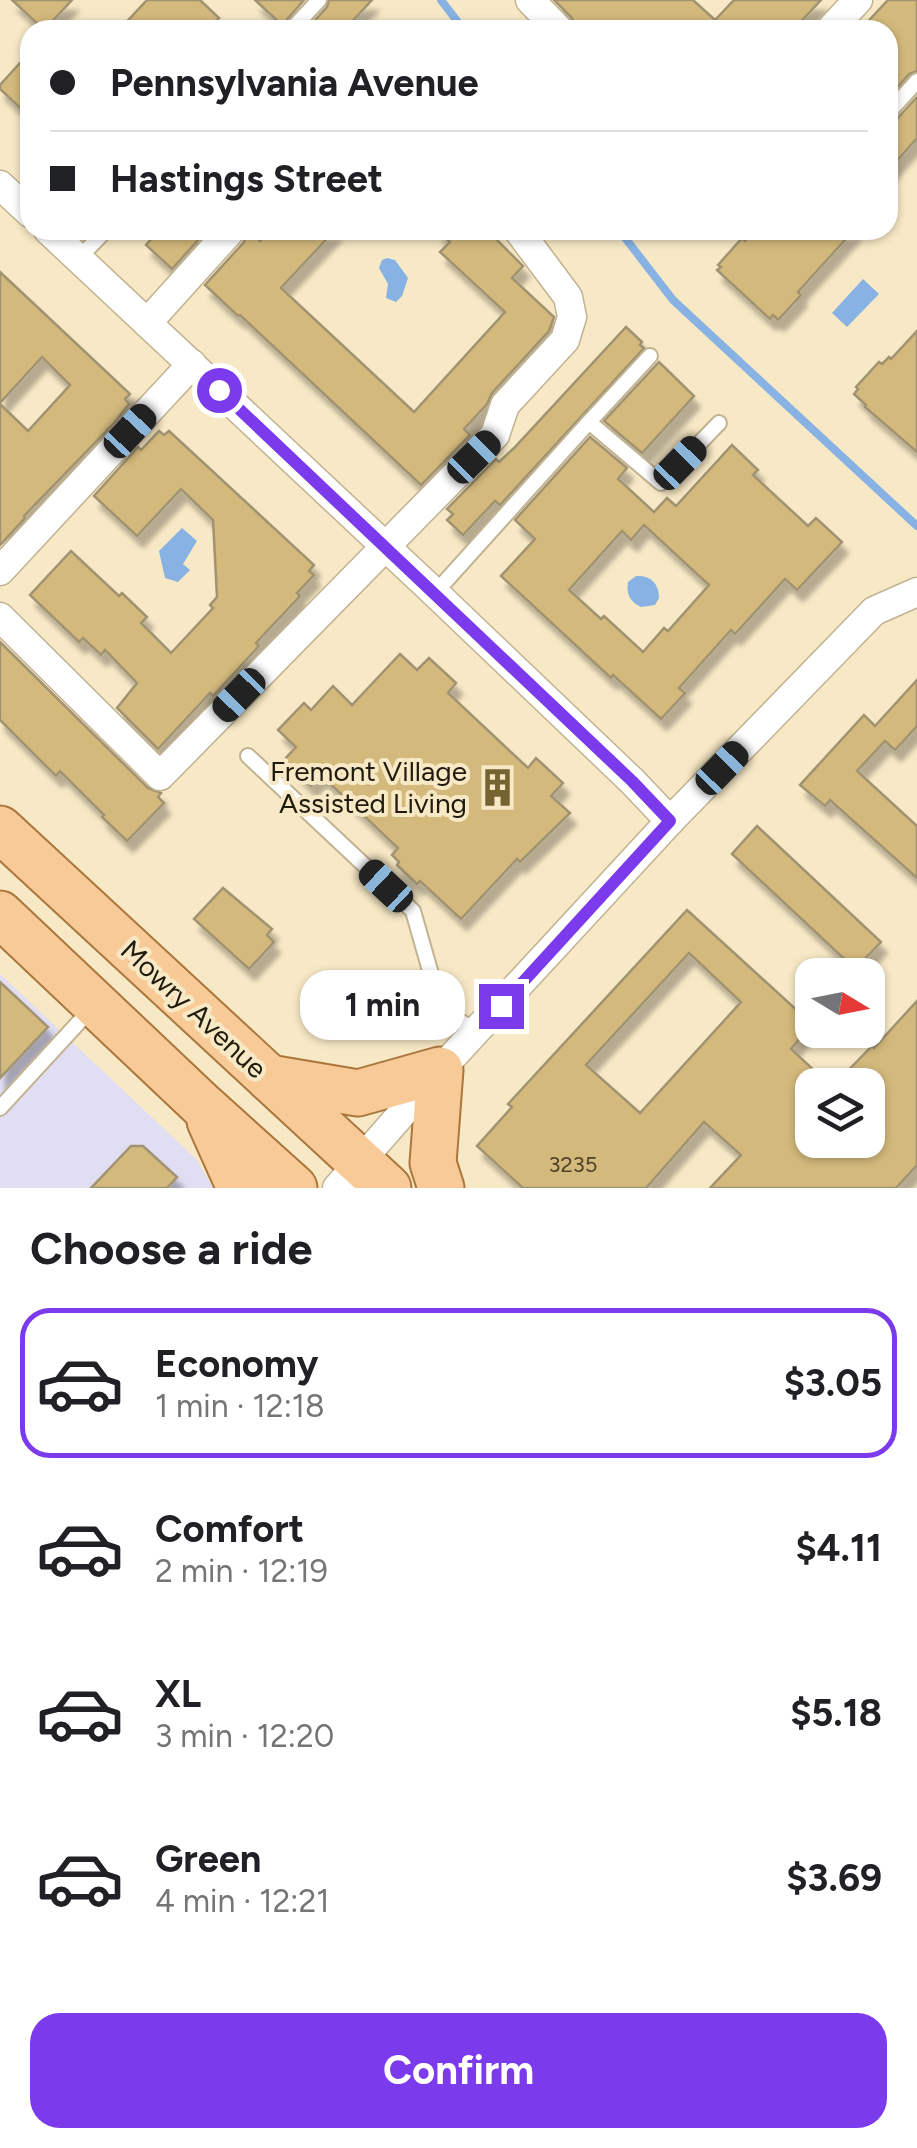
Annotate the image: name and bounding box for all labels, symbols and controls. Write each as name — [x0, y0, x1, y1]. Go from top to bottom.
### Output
text: Pennsylvania Avenue — [110, 60, 479, 106]
text: Hastings Street — [110, 156, 383, 202]
route start — [197, 368, 242, 413]
car — [99, 399, 161, 463]
car — [442, 425, 506, 489]
car — [648, 431, 712, 495]
car — [207, 663, 271, 727]
car — [690, 736, 754, 800]
place label: Fremont Village Assisted Living — [270, 754, 467, 820]
building icon: Fremont Village Assisted Living — [476, 766, 518, 808]
car — [354, 855, 418, 917]
street label: Mowry Avenue — [114, 933, 274, 1085]
north arrow — [795, 958, 885, 1048]
map controls — [795, 958, 885, 1158]
callout: 1 min — [301, 971, 466, 1041]
route end — [479, 984, 524, 1029]
text: 1 min — [345, 986, 420, 1024]
button: layers — [795, 1068, 885, 1158]
house number: 3235 — [549, 1151, 597, 1178]
text: Choose a ride — [30, 1221, 312, 1275]
icon: car — [35, 1338, 125, 1428]
text: Economy — [155, 1341, 318, 1387]
text: $3.05 — [784, 1360, 882, 1406]
text: 1 min · 12:18 — [155, 1387, 325, 1425]
icon: car — [35, 1503, 125, 1593]
text: Comfort — [155, 1506, 304, 1552]
text: $4.11 — [795, 1525, 882, 1571]
text: 2 min · 12:19 — [155, 1552, 328, 1590]
icon: car — [35, 1668, 125, 1758]
text: XL — [155, 1671, 201, 1717]
text: $5.18 — [790, 1690, 882, 1736]
text: 3 min · 12:20 — [155, 1717, 334, 1755]
icon: car — [35, 1833, 125, 1923]
text: Green — [155, 1836, 261, 1882]
text: $3.69 — [786, 1855, 882, 1901]
text: 4 min · 12:21 — [155, 1882, 330, 1920]
button: Confirm — [30, 2013, 887, 2128]

